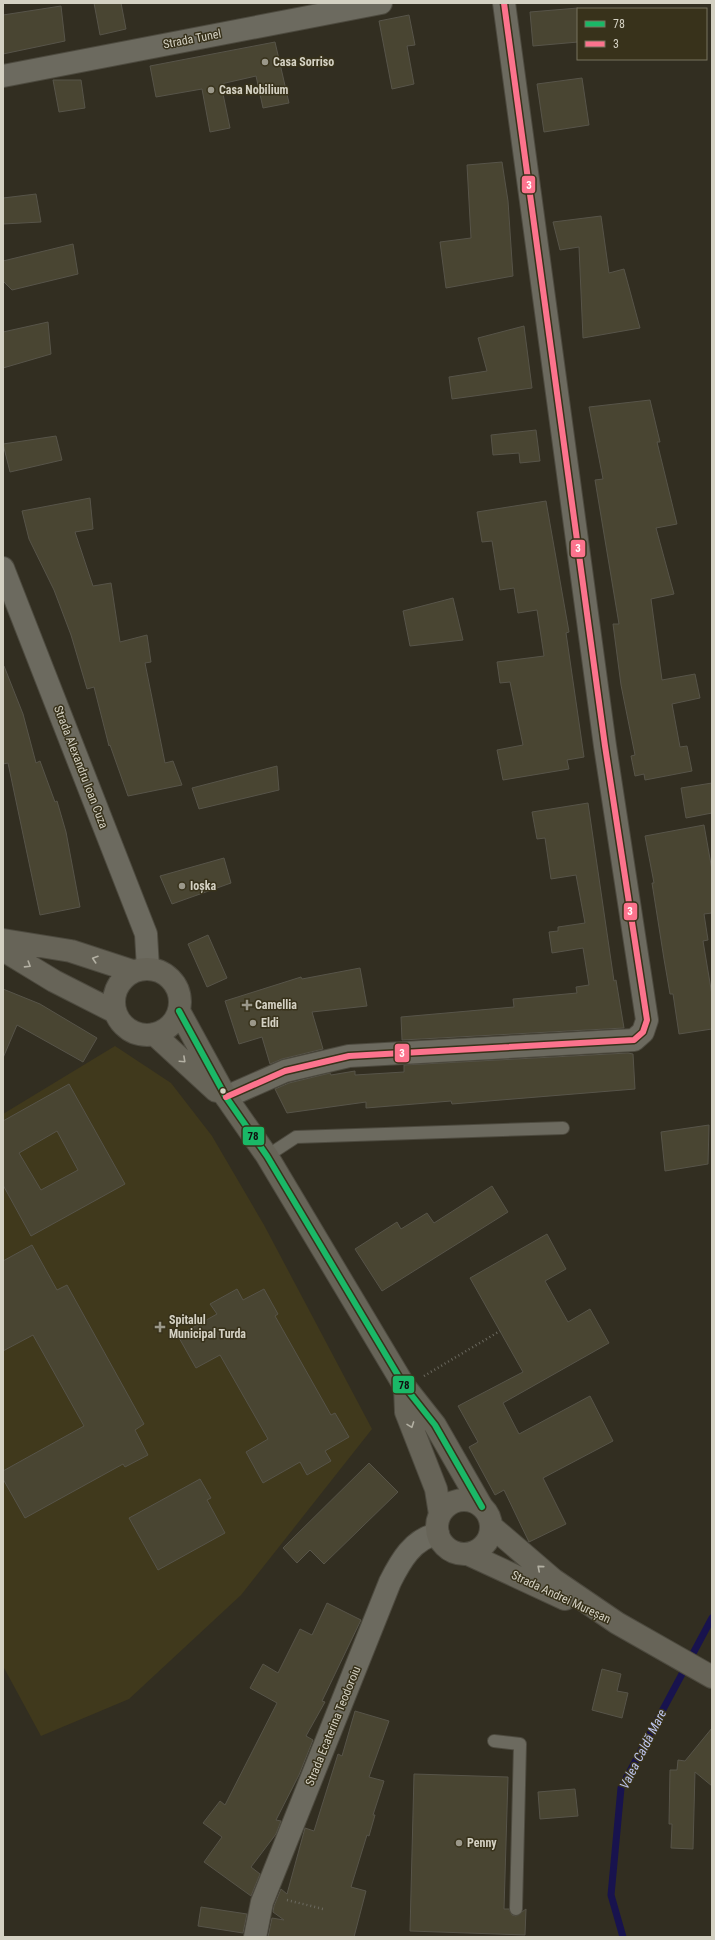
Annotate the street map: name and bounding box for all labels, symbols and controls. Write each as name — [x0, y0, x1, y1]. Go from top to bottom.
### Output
legend — [577, 8, 707, 60]
text: 78 — [613, 17, 625, 31]
street label: Strada Tunel — [162, 27, 222, 51]
text: 3 — [613, 37, 619, 51]
place label: Casa Sorriso — [273, 55, 334, 69]
marker: Casa Sorriso — [260, 57, 270, 67]
place label: Casa Nobilium — [219, 83, 289, 97]
marker: Casa Nobilium — [206, 85, 216, 95]
line badge: 3 — [521, 175, 536, 194]
text: 3 — [526, 179, 532, 192]
line badge: 3 — [570, 539, 586, 558]
text: 3 — [575, 542, 581, 555]
street label: Strada Alexandru Ioan Cuza — [51, 704, 111, 831]
place label: Ioșka — [190, 879, 216, 894]
marker: Ioșka — [177, 881, 187, 891]
line badge: 3 — [623, 902, 638, 921]
text: 3 — [627, 905, 633, 918]
one-way arrow — [92, 955, 99, 964]
one-way arrow — [24, 961, 31, 968]
place label: Camellia — [255, 998, 297, 1012]
marker: Camellia — [242, 1000, 252, 1010]
place label: Eldi — [261, 1016, 279, 1030]
marker: Eldi — [248, 1018, 258, 1028]
line badge: 3 — [394, 1043, 410, 1063]
text: 3 — [399, 1047, 405, 1060]
one-way arrow — [178, 1056, 185, 1063]
unlabelled marker — [218, 1086, 228, 1096]
line badge: 78 — [242, 1126, 265, 1146]
text: 78 — [247, 1130, 259, 1143]
place label: Spitalul Municipal Turda — [169, 1313, 246, 1341]
marker: Spitalul Municipal Turda — [154, 1321, 166, 1333]
line badge: 78 — [392, 1375, 415, 1394]
text: 78 — [398, 1379, 410, 1392]
one-way arrow — [407, 1422, 415, 1429]
one-way arrow — [537, 1565, 545, 1572]
street label: Strada Andrei Mureșan — [509, 1568, 613, 1627]
street label: Strada Ecaterina Teodoroiu — [303, 1664, 363, 1788]
water label: Valea Caldă Mare — [617, 1707, 670, 1791]
place label: Penny — [467, 1836, 497, 1850]
marker: Penny — [454, 1838, 464, 1848]

